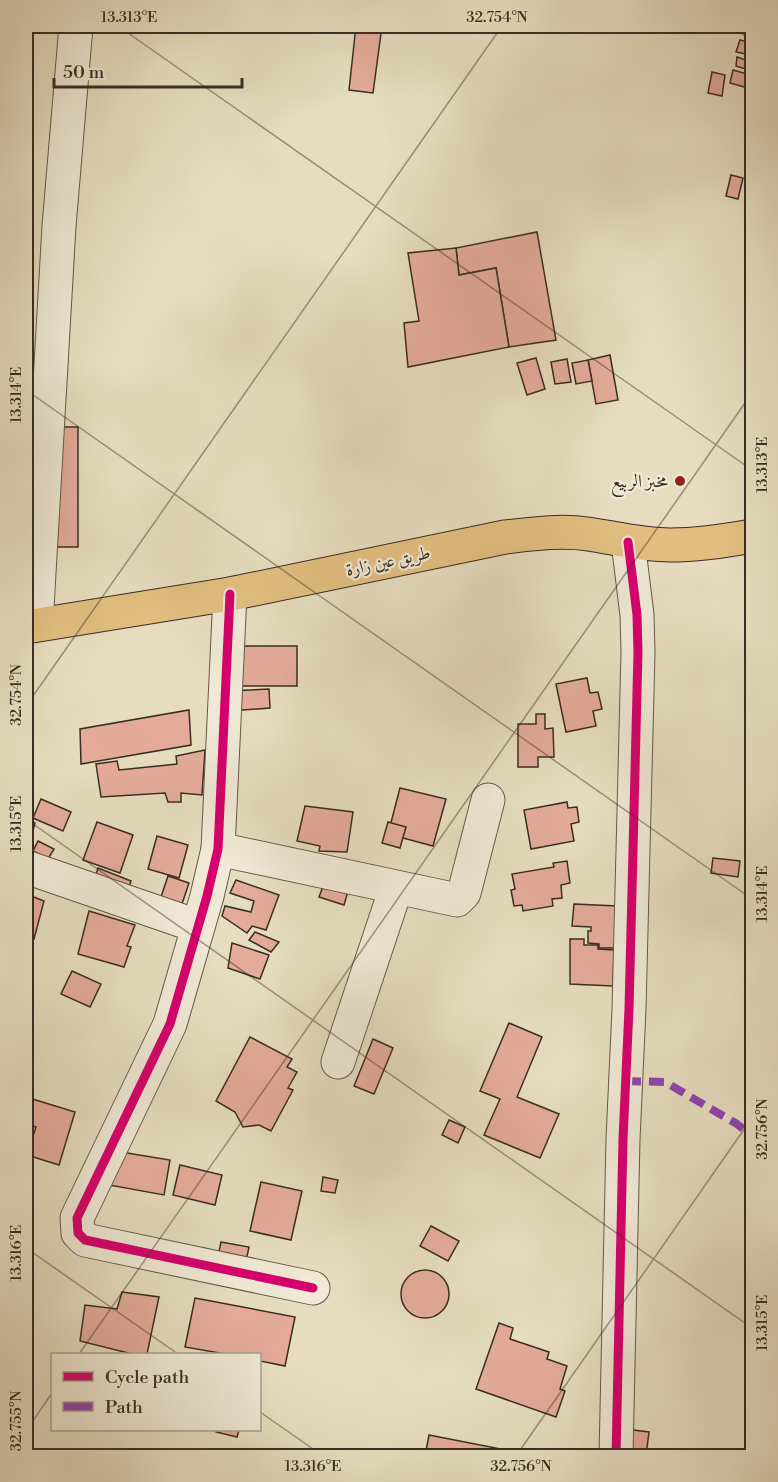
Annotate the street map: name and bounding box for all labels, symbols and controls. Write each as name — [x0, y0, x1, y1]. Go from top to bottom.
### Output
text: 13.313°E — [101, 8, 157, 27]
text: 32.754°N — [466, 8, 528, 27]
scale bar — [54, 51, 242, 89]
text: 50 m — [63, 61, 105, 84]
text: 13.314°E — [7, 367, 26, 423]
text: 13.313°E — [753, 437, 772, 493]
place label: مخبز الربيع — [611, 470, 668, 497]
marker: مخبز الربيع — [673, 474, 687, 488]
street label: طريق عين زارة — [344, 541, 433, 582]
text: 32.754°N — [7, 664, 26, 726]
text: 13.315°E — [7, 796, 26, 852]
text: 13.314°E — [753, 866, 772, 922]
text: 32.756°N — [753, 1098, 772, 1160]
text: 13.316°E — [7, 1225, 26, 1281]
text: 13.315°E — [753, 1295, 772, 1351]
legend — [51, 1353, 261, 1431]
text: Cycle path — [105, 1366, 189, 1389]
text: 32.755°N — [7, 1391, 26, 1451]
text: Path — [105, 1396, 143, 1419]
text: 13.316°E — [285, 1457, 341, 1476]
text: 32.756°N — [490, 1457, 552, 1476]

